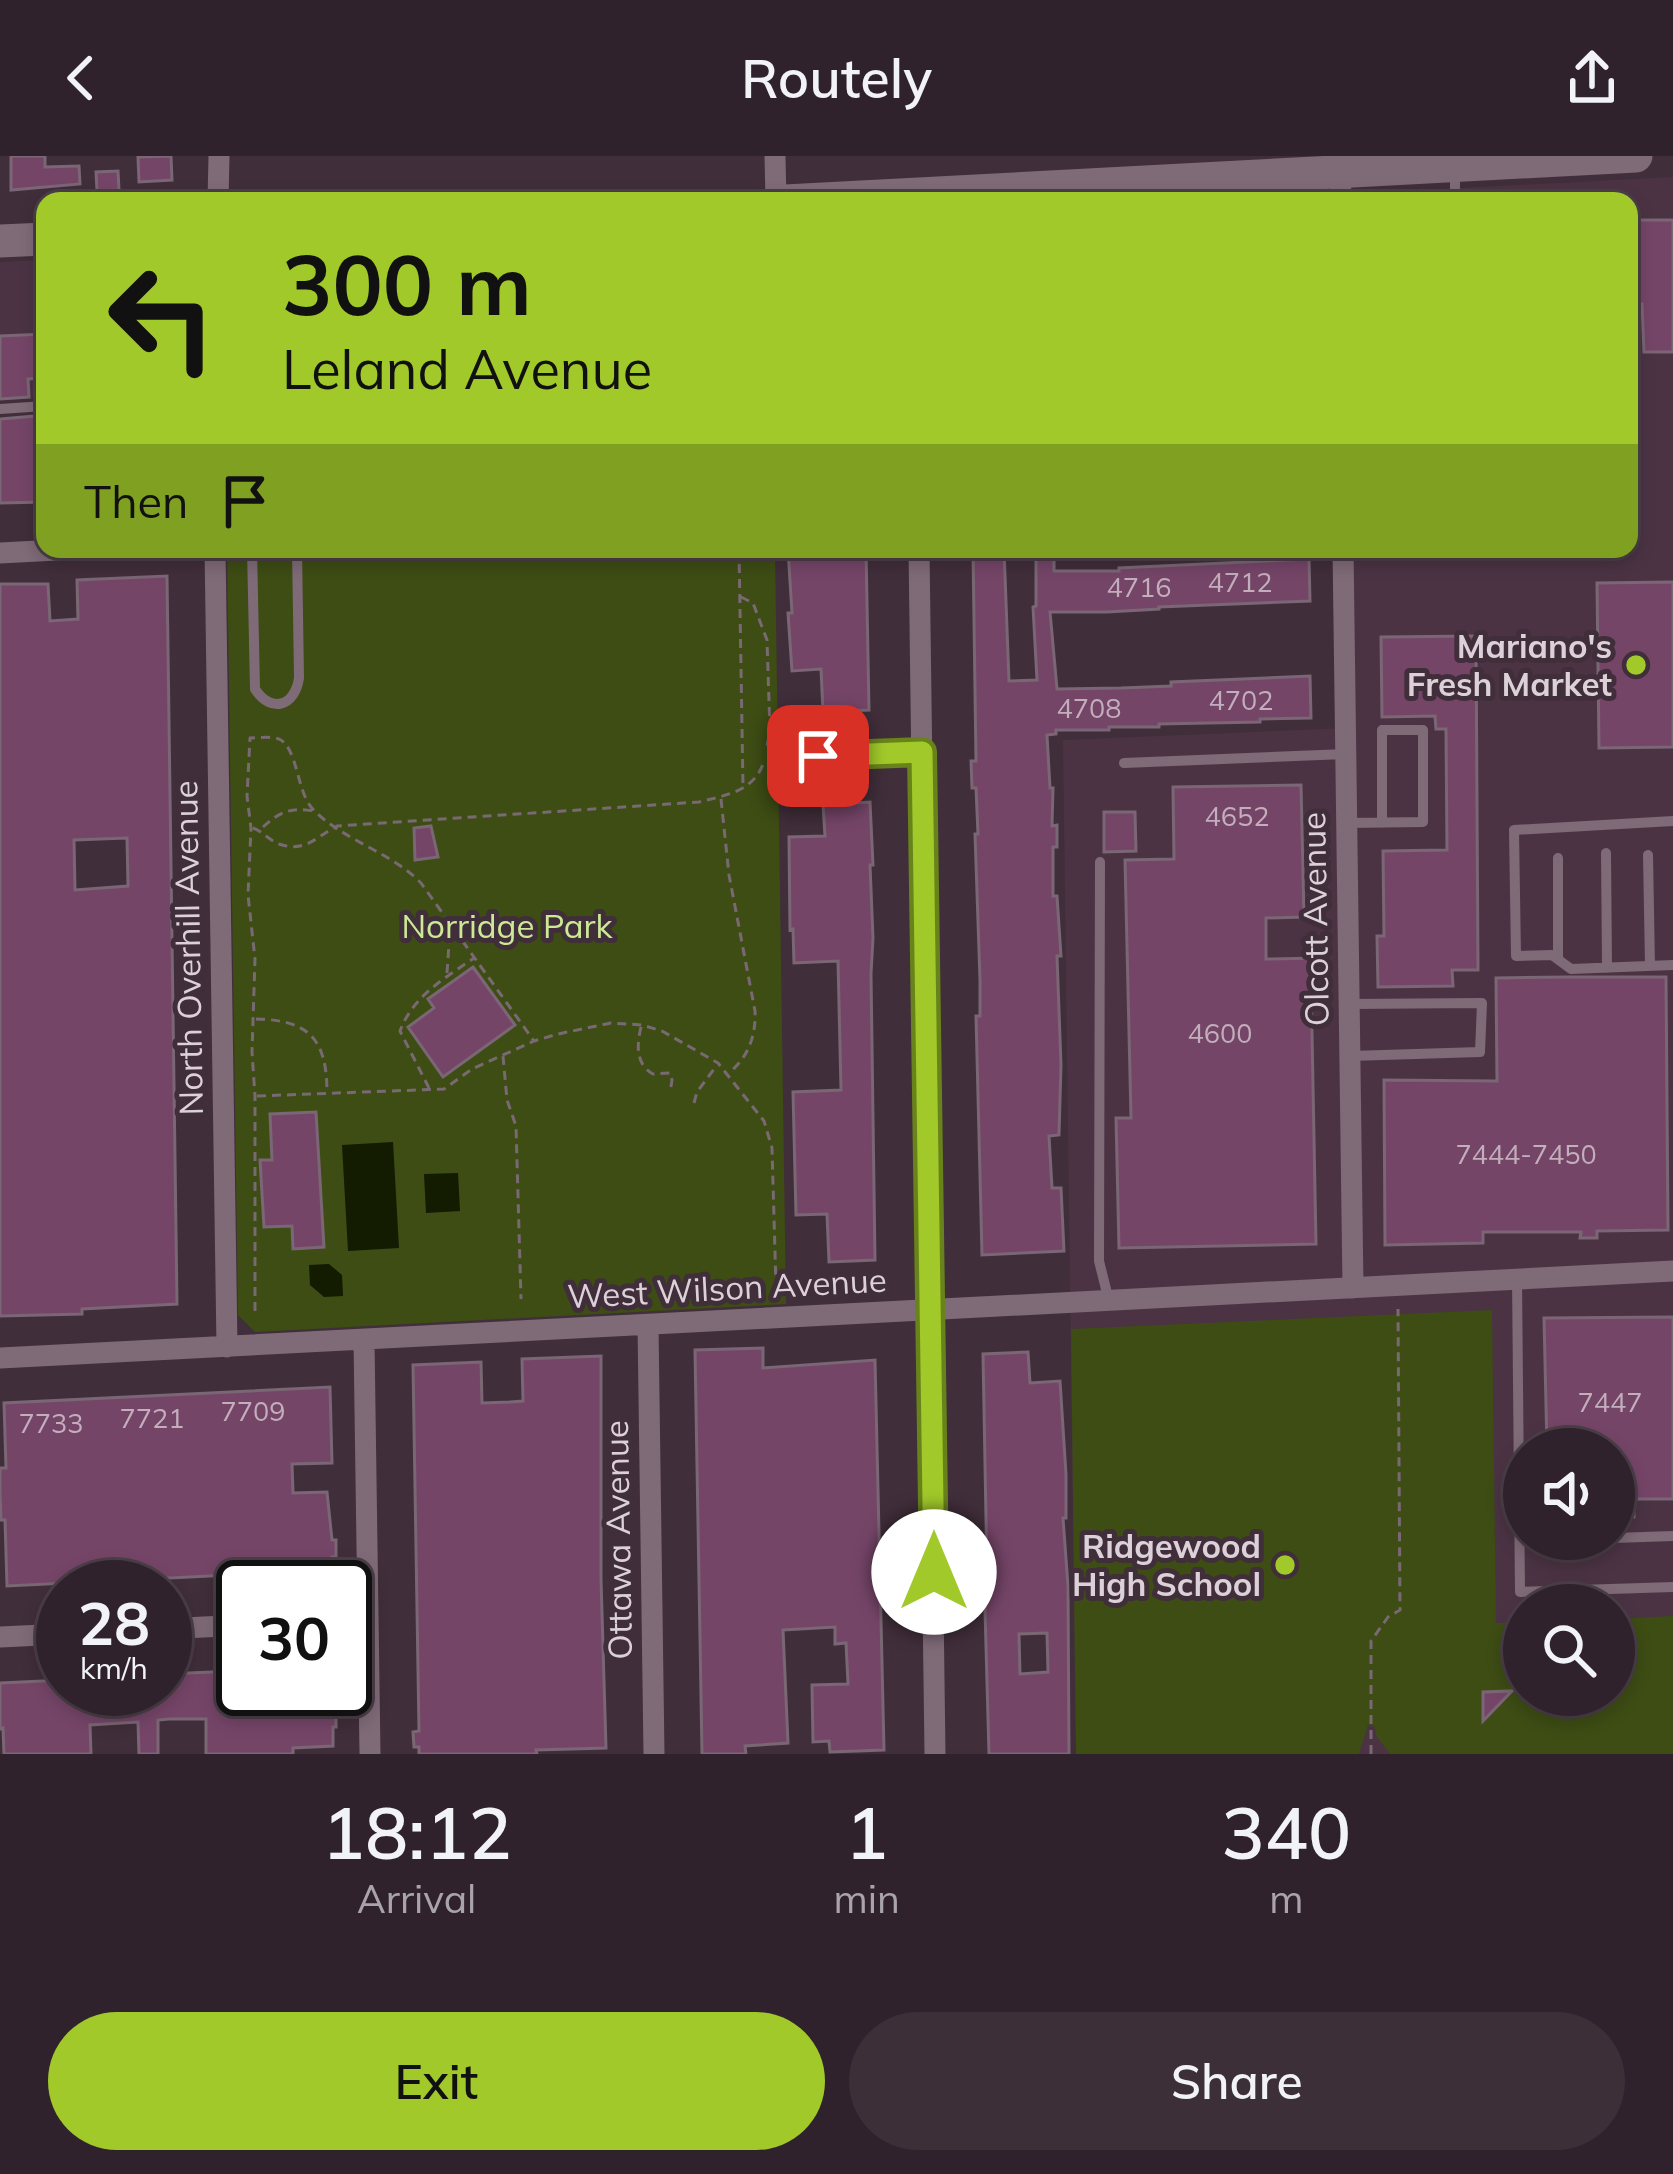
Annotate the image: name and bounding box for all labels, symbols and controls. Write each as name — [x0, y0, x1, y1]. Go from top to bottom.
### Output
text: Routely — [741, 44, 932, 112]
icon: back — [48, 45, 114, 111]
icon: share — [1559, 45, 1625, 111]
text: 300 m — [282, 231, 532, 336]
icon: left — [84, 240, 240, 396]
text: Leland Avenue — [282, 335, 652, 403]
icon: arrive — [212, 468, 278, 534]
text: Then — [84, 473, 188, 529]
house number: 4712 — [1208, 565, 1272, 599]
house number: 4716 — [1107, 570, 1171, 604]
place label: Mariano's Fresh Market — [1407, 625, 1612, 704]
marker: Mariano's Fresh Market — [1623, 652, 1649, 678]
house number: 4702 — [1209, 683, 1273, 717]
house number: 4708 — [1057, 691, 1121, 725]
pin — [767, 705, 869, 807]
icon: arrive — [785, 723, 851, 789]
street label: North Overhill Avenue — [164, 780, 211, 1116]
house number: 4652 — [1205, 799, 1269, 833]
street label: Olcott Avenue — [1292, 812, 1337, 1026]
park label: Norridge Park — [401, 905, 614, 946]
house number: 4600 — [1188, 1016, 1252, 1050]
house number: 7444-7450 — [1455, 1137, 1597, 1171]
street label: West Wilson Avenue — [566, 1259, 888, 1316]
house number: 7447 — [1578, 1385, 1642, 1419]
house number: 7709 — [221, 1394, 285, 1428]
house number: 7721 — [120, 1401, 184, 1435]
house number: 7733 — [19, 1406, 83, 1440]
street label: Ottawa Avenue — [595, 1420, 640, 1660]
map controls — [1503, 1428, 1635, 1716]
button: sound — [1503, 1428, 1635, 1560]
position arrow — [871, 1509, 997, 1635]
place label: Ridgewood High School — [1072, 1525, 1261, 1604]
marker: Ridgewood High School — [1272, 1552, 1298, 1578]
speed limit sign: 30 — [216, 1560, 372, 1716]
button: search — [1503, 1584, 1635, 1716]
text: 28 — [78, 1585, 150, 1660]
text: km/h — [80, 1649, 148, 1687]
text: 18:12 — [322, 1787, 512, 1877]
text: 1 — [845, 1787, 888, 1877]
text: 340 — [1222, 1787, 1351, 1877]
text: Arrival — [357, 1874, 476, 1923]
text: min — [833, 1874, 900, 1923]
text: m — [1269, 1874, 1304, 1923]
button: Exit — [48, 2012, 825, 2150]
button: Share — [849, 2012, 1625, 2150]

